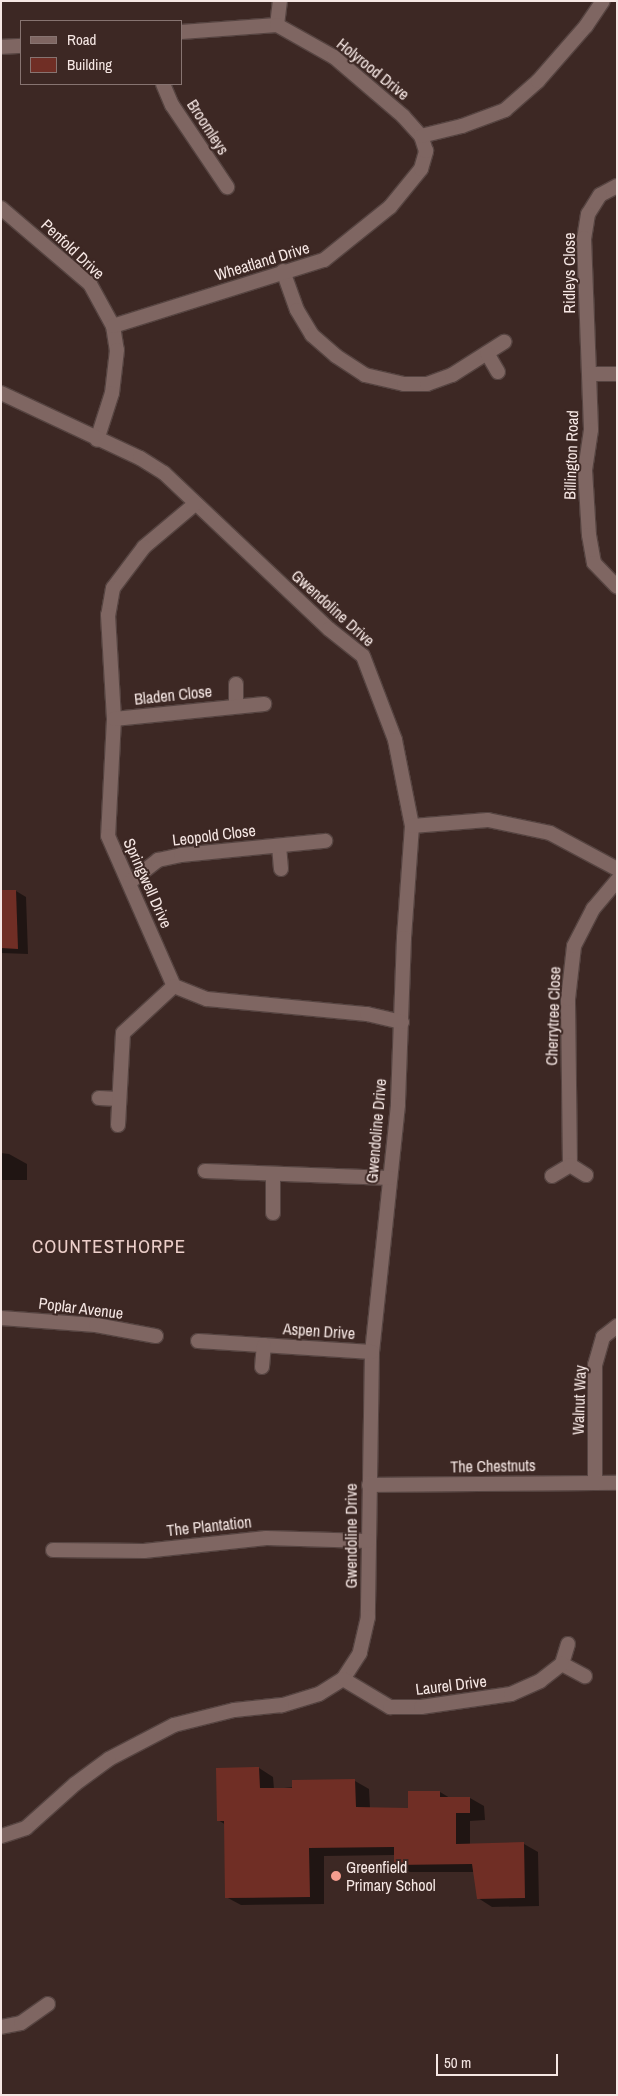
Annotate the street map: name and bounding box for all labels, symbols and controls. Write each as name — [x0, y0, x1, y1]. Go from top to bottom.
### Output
legend — [20, 20, 182, 85]
text: Road — [67, 29, 96, 50]
street label: Holyrood Drive — [333, 34, 413, 104]
text: Building — [67, 54, 112, 75]
street label: Broomleys — [183, 96, 233, 158]
street label: Penfold Drive — [37, 215, 109, 283]
street label: Ridleys Close — [559, 233, 579, 313]
street label: Wheatland Drive — [212, 238, 312, 284]
street label: Billington Road — [560, 410, 582, 500]
street label: Gwendoline Drive — [288, 566, 378, 650]
street label: Bladen Close — [133, 681, 213, 709]
street label: Leopold Close — [171, 820, 257, 850]
street label: Springwell Drive — [120, 835, 176, 931]
street label: Cherrytree Close — [542, 966, 564, 1066]
street label: Gwendoline Drive — [362, 1078, 390, 1184]
district label: COUNTESTHORPE — [30, 1236, 188, 1258]
street label: Poplar Avenue — [37, 1293, 125, 1323]
street label: Aspen Drive — [282, 1319, 356, 1343]
street label: Walnut Way — [568, 1365, 590, 1435]
street label: The Chestnuts — [450, 1456, 536, 1476]
street label: Gwendoline Drive — [341, 1483, 361, 1589]
street label: The Plantation — [166, 1512, 252, 1540]
street label: Laurel Drive — [414, 1671, 488, 1699]
place label: Greenfield Primary School — [346, 1857, 436, 1895]
marker: Greenfield Primary School — [330, 1870, 342, 1882]
scale bar — [438, 2044, 560, 2076]
text: 50 m — [444, 2052, 471, 2073]

